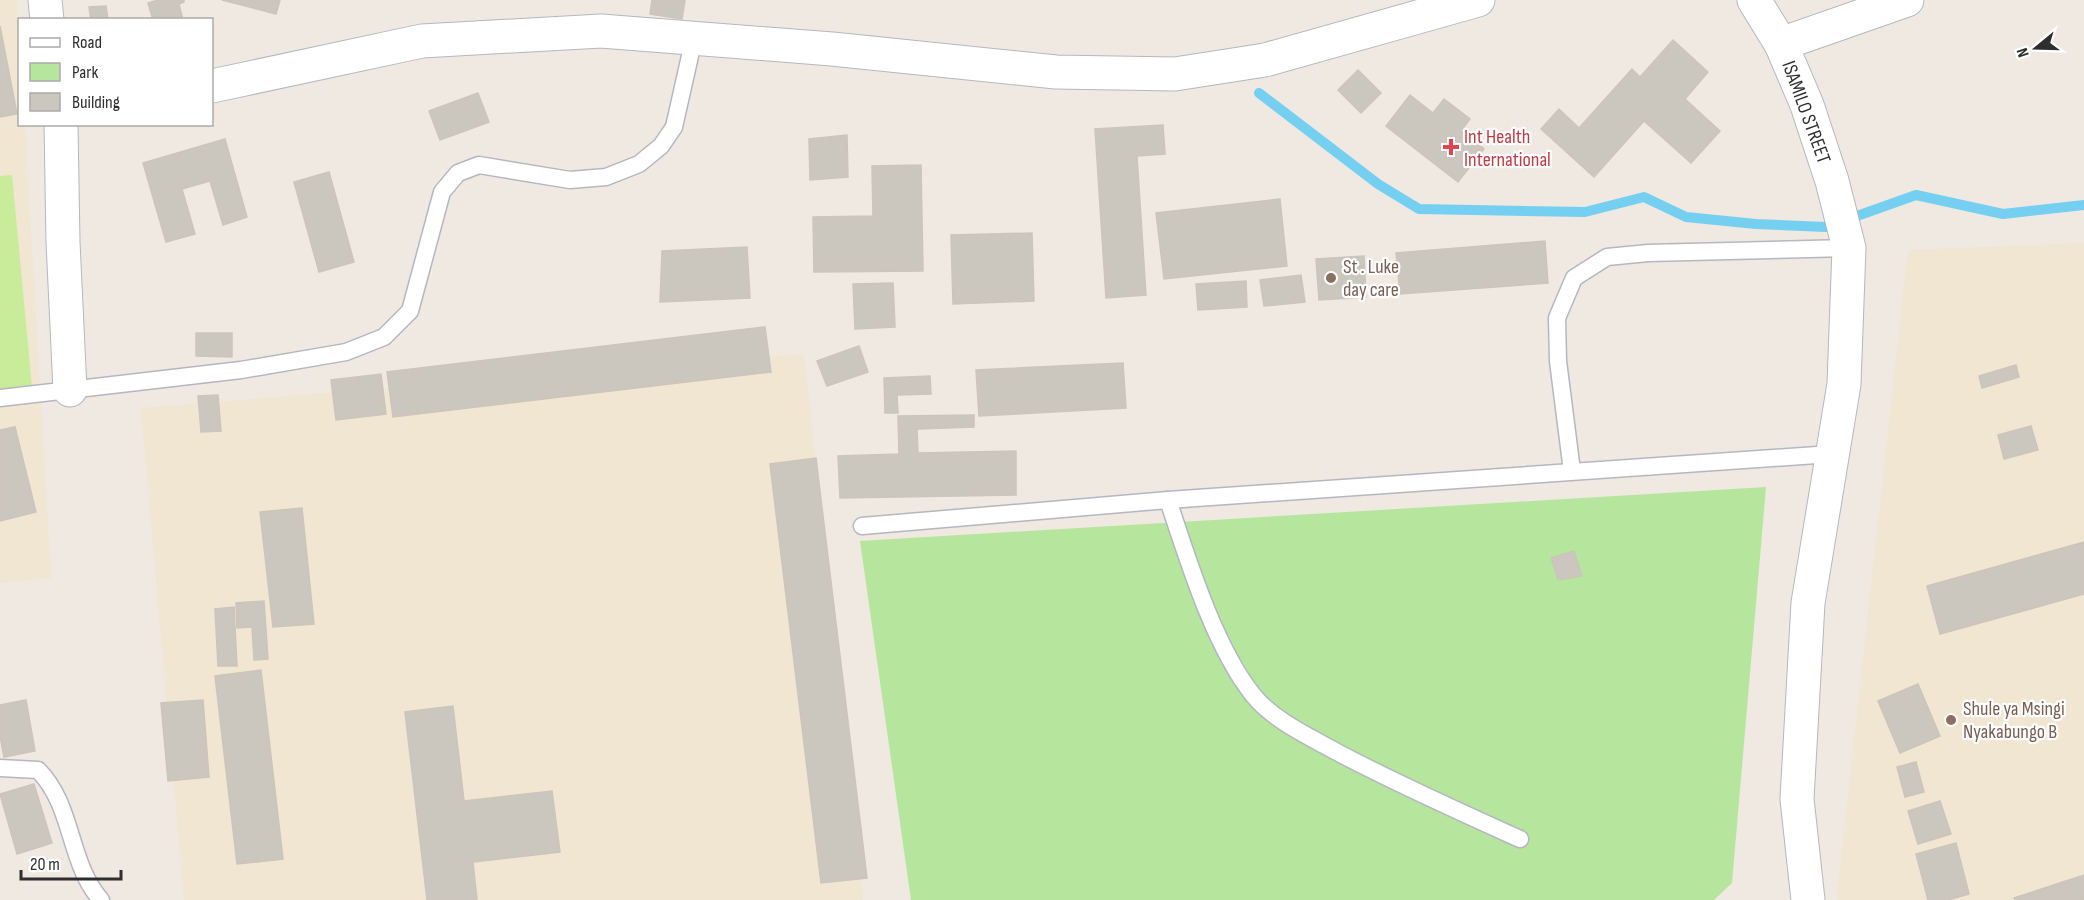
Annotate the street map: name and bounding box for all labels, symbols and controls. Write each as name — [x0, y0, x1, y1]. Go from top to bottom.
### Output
legend — [18, 18, 213, 126]
north arrow — [2006, 18, 2066, 78]
text: Road — [72, 32, 102, 53]
text: N — [2013, 45, 2034, 60]
street label: ISAMILO STREET — [1776, 58, 1836, 167]
text: Park — [72, 62, 98, 83]
text: Building — [72, 92, 120, 113]
place label: Int Health International — [1464, 125, 1551, 172]
marker: Int Health International — [1442, 138, 1460, 156]
place label: St . Luke day care — [1343, 255, 1399, 302]
marker: St . Luke day care — [1324, 271, 1338, 285]
place label: Shule ya Msingi Nyakabungo B — [1963, 697, 2065, 744]
marker: Shule ya Msingi Nyakabungo B — [1944, 713, 1958, 727]
scale bar — [21, 843, 122, 881]
text: 20 m — [30, 854, 60, 875]

